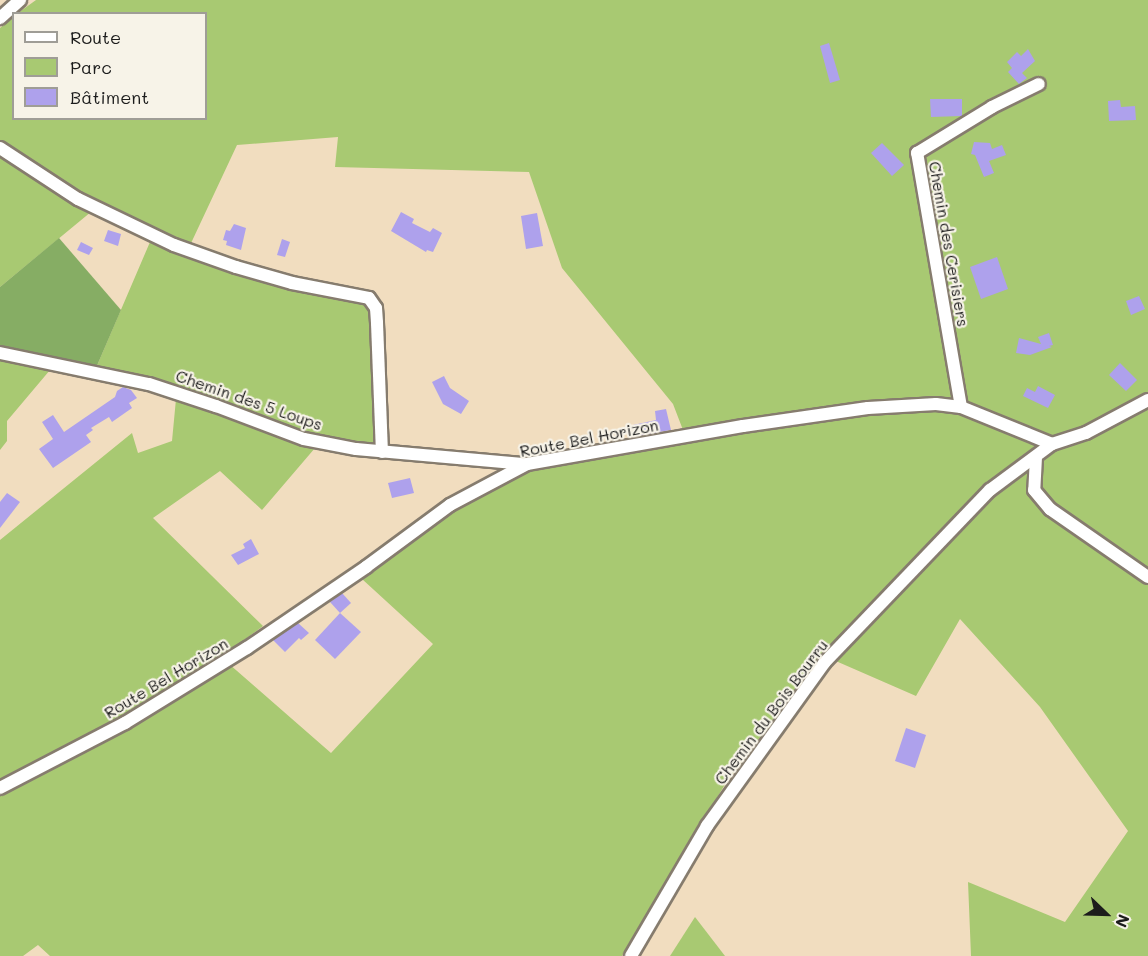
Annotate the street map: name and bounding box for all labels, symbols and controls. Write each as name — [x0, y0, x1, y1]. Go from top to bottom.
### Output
legend — [12, 12, 207, 120]
text: Route — [70, 25, 121, 49]
text: Parc — [70, 55, 112, 79]
text: Bâtiment — [70, 85, 149, 109]
street label: Chemin des Cerisiers — [925, 160, 973, 328]
street label: Chemin des 5 Loups — [173, 366, 325, 434]
street label: Route Bel Horizon — [518, 415, 660, 461]
street label: Route Bel Horizon — [101, 634, 231, 722]
street label: Chemin du Bois Bourru — [710, 636, 832, 788]
north arrow — [1076, 884, 1136, 944]
text: N — [1111, 912, 1135, 931]

